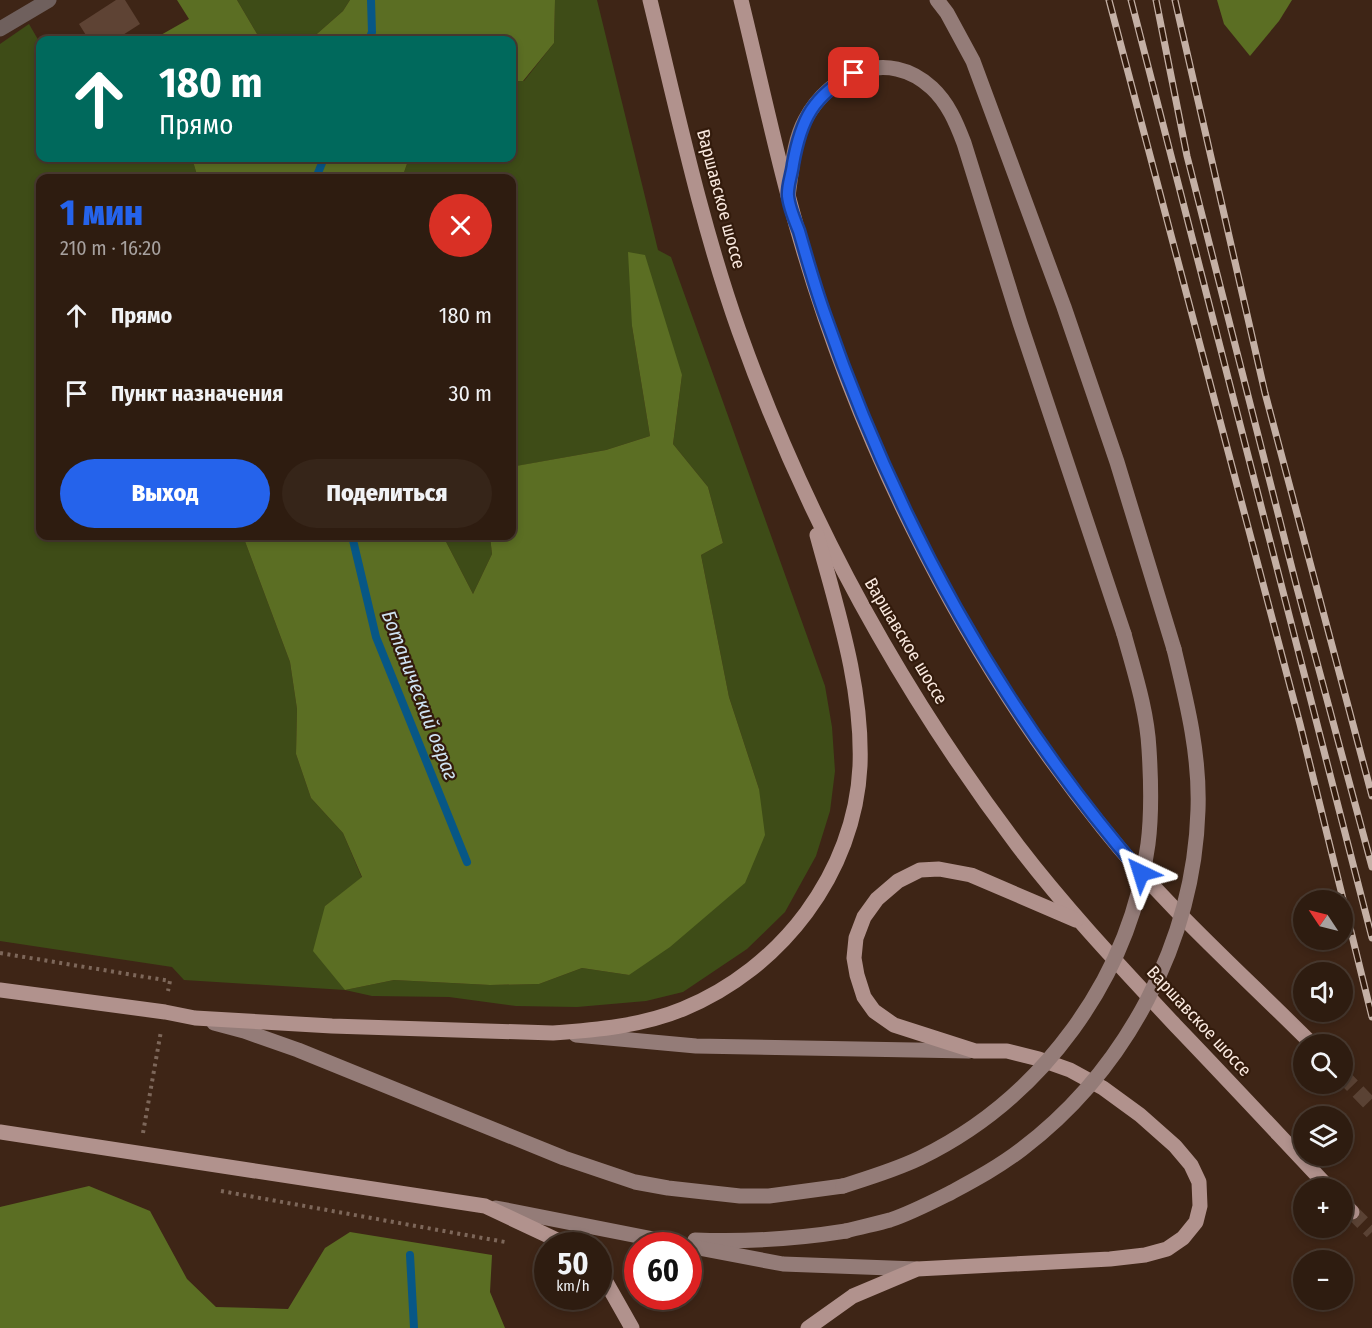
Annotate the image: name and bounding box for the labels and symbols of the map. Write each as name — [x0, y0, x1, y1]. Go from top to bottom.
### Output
pin — [828, 47, 879, 98]
street label: Варшавское шоссе — [692, 127, 750, 271]
street label: Варшавское шоссе — [860, 574, 952, 708]
water label: Ботанический овраг — [377, 607, 463, 783]
position arrow — [1109, 841, 1173, 905]
north arrow — [1293, 890, 1353, 950]
street label: Варшавское шоссе — [1142, 961, 1256, 1081]
speed limit sign: 60 — [624, 1232, 702, 1310]

